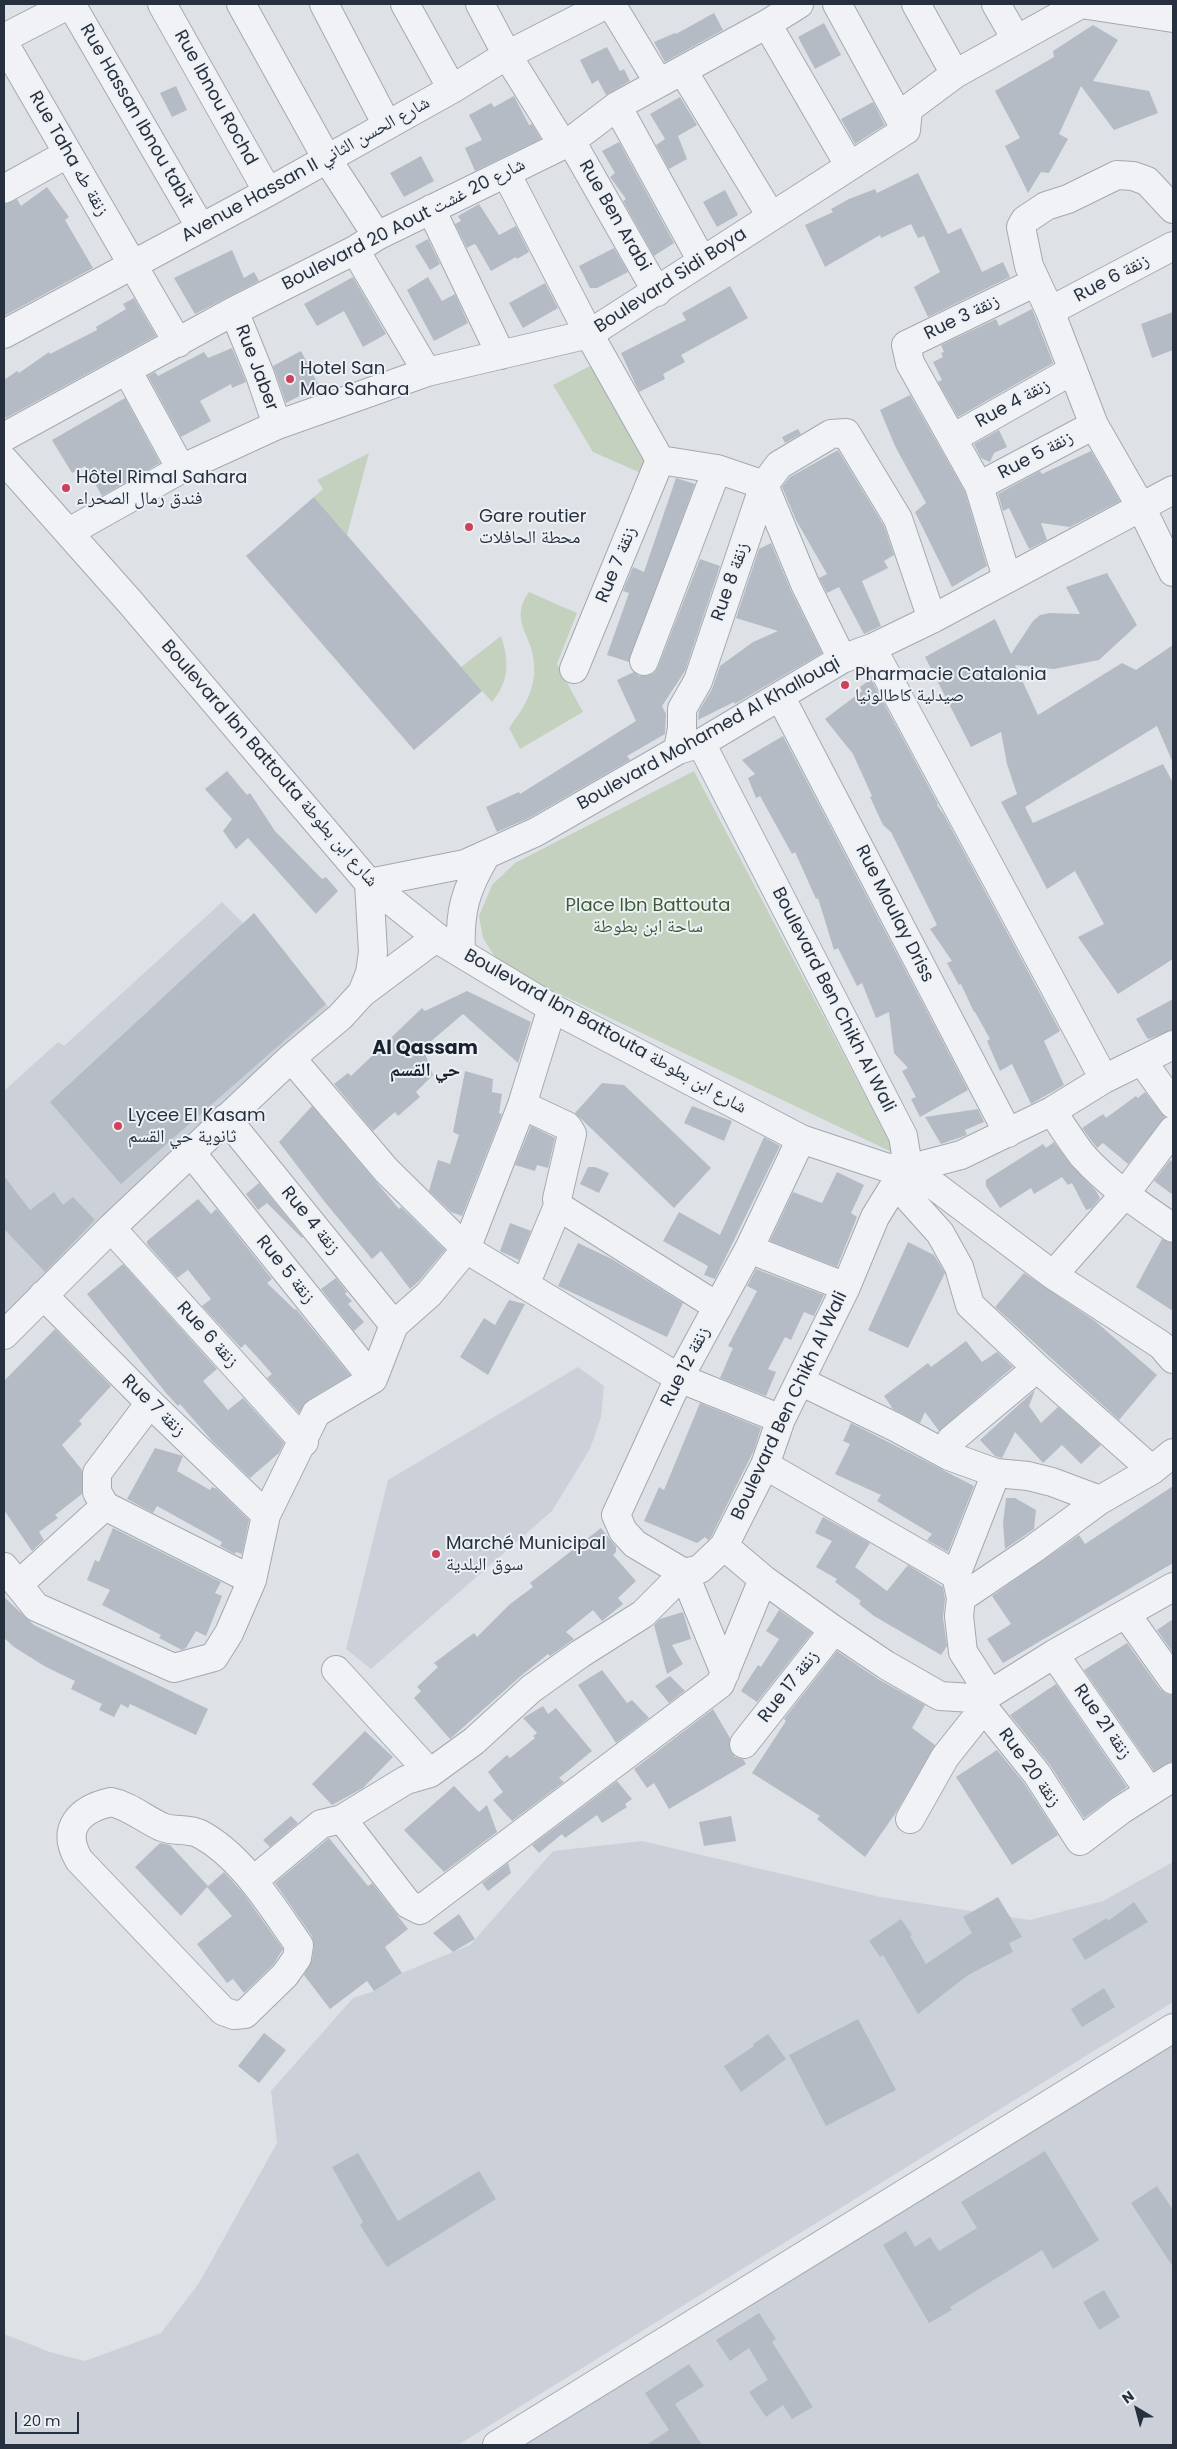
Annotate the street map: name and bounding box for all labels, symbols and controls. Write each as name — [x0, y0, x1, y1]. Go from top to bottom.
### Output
street label: Rue Hassan Ibnou tabit — [75, 20, 197, 212]
street label: Rue Ibnou Rochd — [169, 27, 261, 169]
street label: Rue Taha زنقة طه — [23, 88, 113, 220]
street label: Avenue Hassan II شارع الحسن الثاني — [178, 92, 434, 248]
street label: Boulevard 20 Aout شارع 20 غشت — [279, 154, 529, 296]
street label: Rue Ben Arabi — [574, 157, 654, 275]
street label: Boulevard Sidi Boya — [591, 224, 751, 338]
street label: Rue 6 زنقة — [1071, 250, 1153, 308]
street label: Rue 3 زنقة — [921, 291, 1003, 345]
street label: Rue Jaber — [230, 322, 282, 414]
place label: Hotel San Mao Sahara — [300, 358, 409, 400]
marker: Hotel San Mao Sahara — [284, 373, 296, 385]
street label: Rue 4 زنقة — [972, 375, 1054, 433]
street label: Rue 5 زنقة — [995, 427, 1077, 485]
place label: Hôtel Rimal Sahara فندق رمال الصحراء — [76, 467, 248, 509]
marker: Hôtel Rimal Sahara فندق رمال الصحراء — [60, 482, 72, 494]
place label: Gare routier محطة الحافلات — [479, 506, 586, 548]
marker: Gare routier محطة الحافلات — [463, 521, 475, 533]
street label: Rue 7 زنقة — [592, 524, 642, 606]
street label: Rue 8 زنقة — [708, 540, 754, 624]
street label: Boulevard Ibn Battouta شارع ابن بطوطة — [156, 636, 382, 892]
street label: Boulevard Mohamed Al Khallouqi — [574, 652, 844, 816]
place label: Pharmacie Catalonia صيدلية كاطالونيا — [855, 664, 1047, 706]
marker: Pharmacie Catalonia صيدلية كاطالونيا — [839, 679, 851, 691]
street label: Rue Moulay Driss — [850, 842, 938, 986]
street label: Boulevard Ben Chikh Al Wali — [767, 884, 899, 1116]
park label: Place Ibn Battouta ساحة ابن بطوطة — [566, 895, 730, 938]
street label: Boulevard Ibn Battouta شارع ابن بطوطة — [460, 945, 750, 1119]
district label: Al Qassam حي القسم — [372, 1038, 478, 1082]
place label: Lycee El Kasam ثانوية حي القسم — [128, 1105, 265, 1148]
marker: Lycee El Kasam ثانوية حي القسم — [112, 1120, 124, 1132]
street label: Rue 4 زنقة — [276, 1183, 344, 1259]
street label: Rue 5 زنقة — [251, 1232, 319, 1308]
street label: Boulevard Ben Chikh Al Wali — [727, 1288, 853, 1524]
street label: Rue 6 زنقة — [172, 1297, 242, 1373]
street label: Rue 12 زنقة — [657, 1324, 715, 1410]
street label: Rue 7 زنقة — [117, 1370, 189, 1442]
place label: Marché Municipal سوق البلدية — [446, 1533, 606, 1576]
marker: Marché Municipal سوق البلدية — [430, 1548, 442, 1560]
street label: Rue 17 زنقة — [754, 1647, 824, 1727]
street label: Rue 21 زنقة — [1068, 1680, 1136, 1764]
street label: Rue 20 زنقة — [993, 1724, 1065, 1812]
north arrow — [1112, 2384, 1162, 2434]
text: N — [1118, 2386, 1138, 2408]
scale bar — [18, 2402, 81, 2434]
text: 20 m — [23, 2410, 61, 2431]

